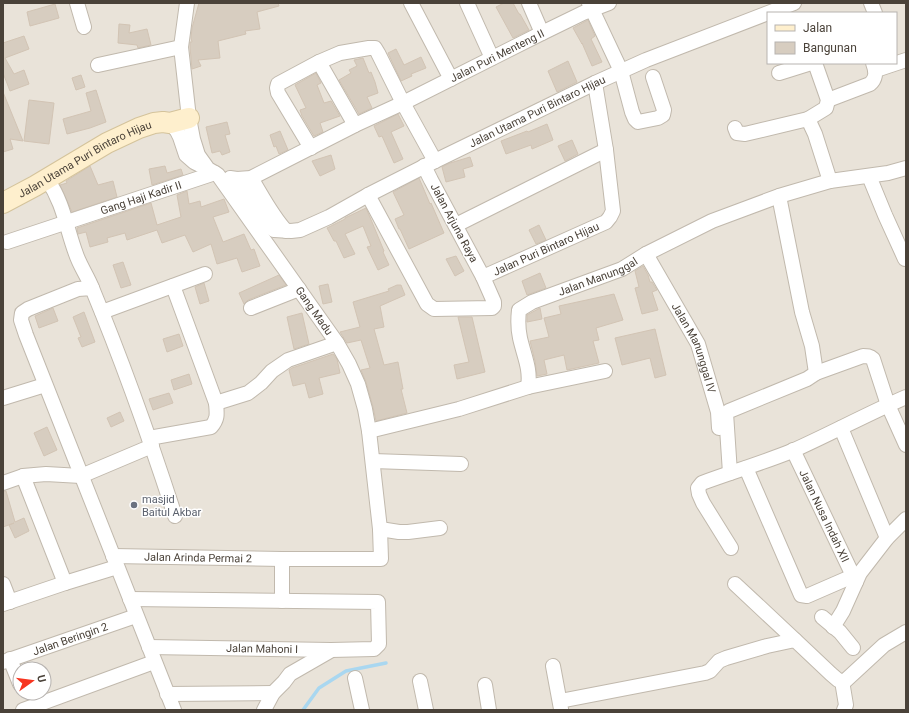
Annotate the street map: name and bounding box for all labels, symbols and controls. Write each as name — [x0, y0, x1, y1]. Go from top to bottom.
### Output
legend — [767, 12, 897, 64]
text: Jalan — [803, 21, 832, 35]
street label: Jalan Puri Menteng II — [448, 26, 546, 85]
text: Bangunan — [803, 41, 857, 55]
street label: Jalan Utama Puri Bintaro Hijau — [467, 73, 607, 150]
street label: Jalan Utama Puri Bintaro Hijau — [16, 118, 153, 200]
street label: Gang Haji Kadir II — [99, 178, 183, 217]
street label: Jalan Arjuna Raya — [428, 181, 480, 265]
street label: Jalan Puri Bintaro Hijau — [491, 219, 601, 278]
street label: Jalan Manunggal — [556, 255, 640, 298]
street label: Gang Madu — [293, 284, 335, 338]
street label: Jalan Manunggal IV — [669, 300, 719, 394]
street label: Jalan Nusa Indah XII — [797, 468, 852, 564]
place label: masjid Baitul Akbar — [142, 493, 201, 519]
marker: masjid Baitul Akbar — [129, 500, 139, 510]
street label: Jalan Arinda Permai 2 — [144, 550, 252, 565]
street label: Jalan Beringin 2 — [31, 620, 109, 658]
street label: Jalan Mahoni I — [226, 642, 298, 656]
north arrow — [12, 661, 52, 701]
text: U — [34, 674, 48, 684]

